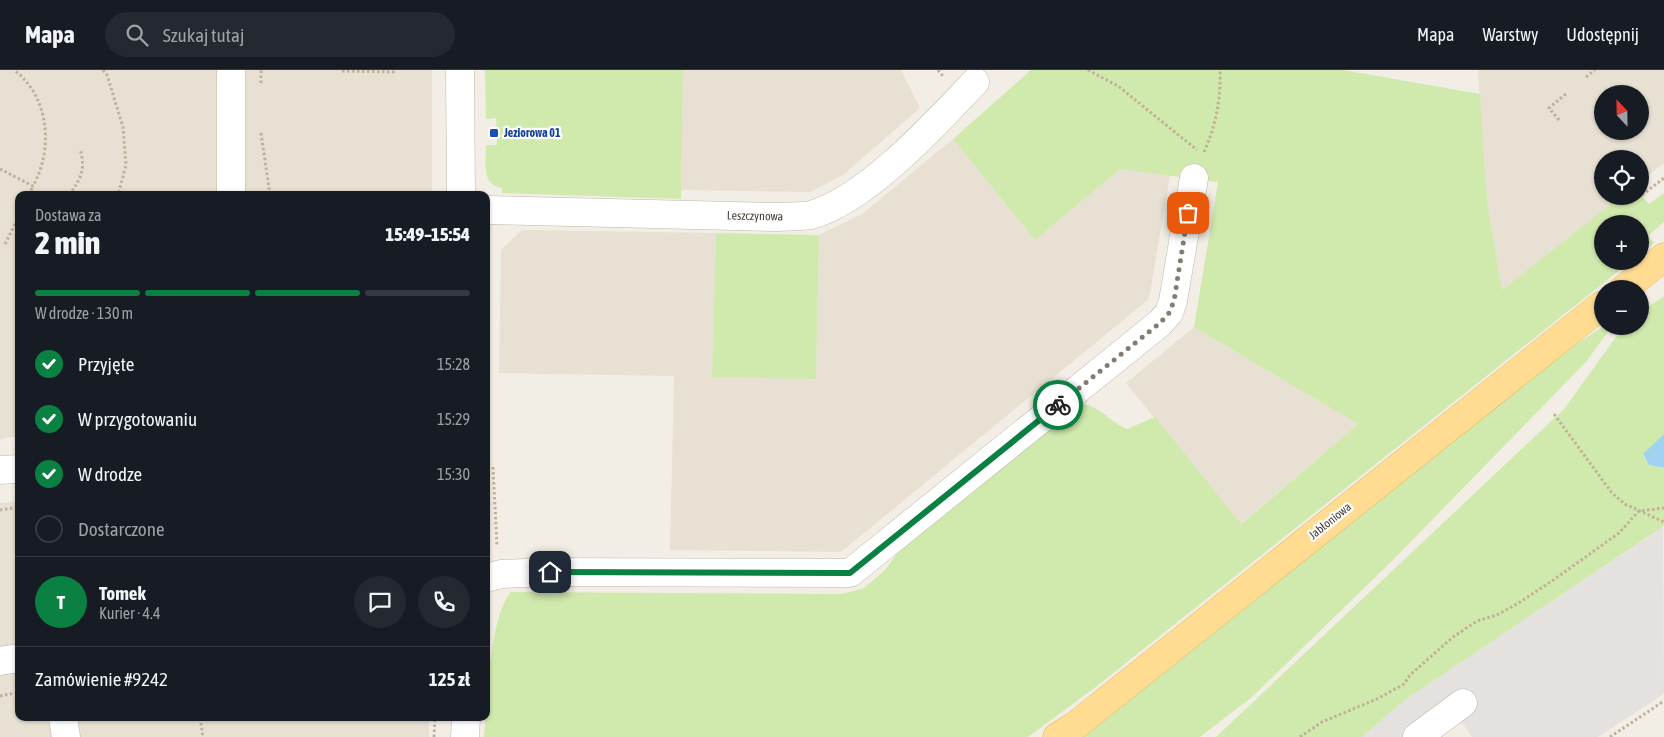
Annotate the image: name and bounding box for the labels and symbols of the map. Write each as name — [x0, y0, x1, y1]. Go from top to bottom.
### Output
north arrow — [1594, 85, 1649, 140]
place label: Jeziorowa 01 — [503, 126, 561, 140]
marker: Jeziorowa 01 — [488, 127, 500, 139]
pin — [1167, 192, 1209, 234]
street label: Leszczynowa — [727, 209, 783, 223]
courier — [1033, 380, 1083, 430]
street label: Jabłoniowa — [1306, 500, 1354, 542]
pin — [529, 551, 571, 593]

